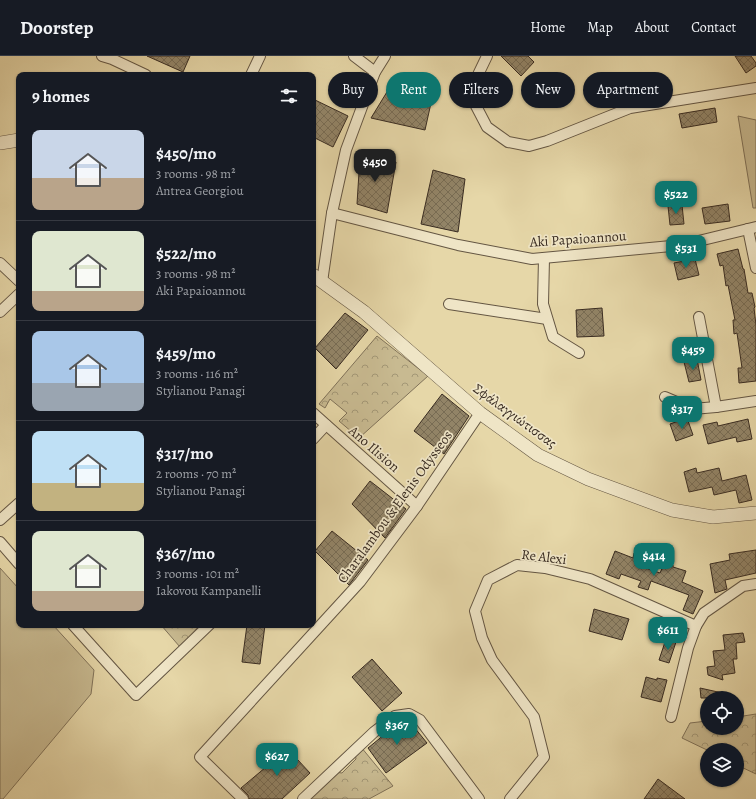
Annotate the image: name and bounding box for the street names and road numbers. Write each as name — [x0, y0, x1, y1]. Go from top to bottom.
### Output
street label: Aki Papaioannou — [528, 226, 627, 252]
street label: Σφάλαγγιώτισσας — [469, 379, 561, 453]
street label: Ano Ilision — [344, 421, 404, 477]
street label: Charalambou & Elenis Odysseos — [333, 427, 457, 587]
street label: Re Alexi — [520, 545, 568, 569]

